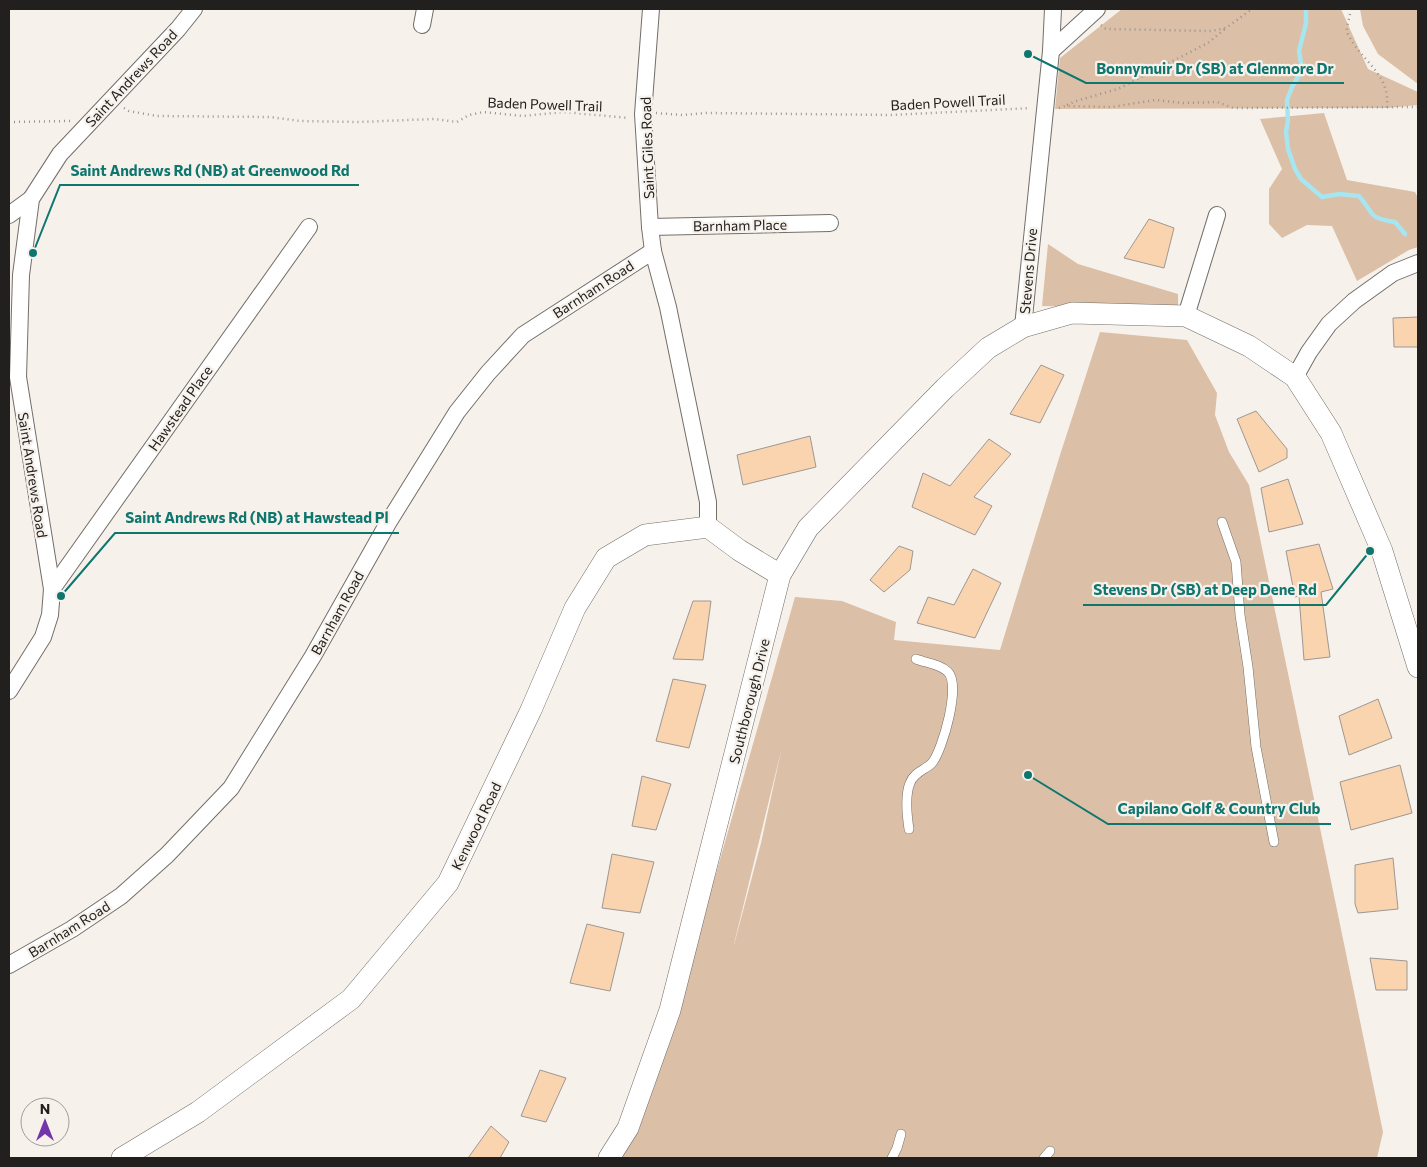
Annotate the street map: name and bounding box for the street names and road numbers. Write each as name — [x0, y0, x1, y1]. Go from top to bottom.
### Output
street label: Saint Andrews Road — [82, 26, 180, 130]
street label: Baden Powell Trail — [890, 91, 1006, 113]
street label: Baden Powell Trail — [487, 93, 603, 115]
street label: Saint Giles Road — [637, 97, 657, 199]
street label: Barnham Place — [693, 216, 787, 234]
street label: Stevens Drive — [1016, 227, 1040, 315]
street label: Barnham Road — [549, 257, 637, 321]
street label: Hawstead Place — [144, 362, 216, 454]
street label: Saint Andrews Road — [15, 411, 51, 539]
street label: Barnham Road — [307, 568, 367, 658]
street label: Southborough Drive — [725, 637, 773, 765]
street label: Kenwood Road — [447, 779, 505, 873]
street label: Barnham Road — [25, 897, 113, 961]

